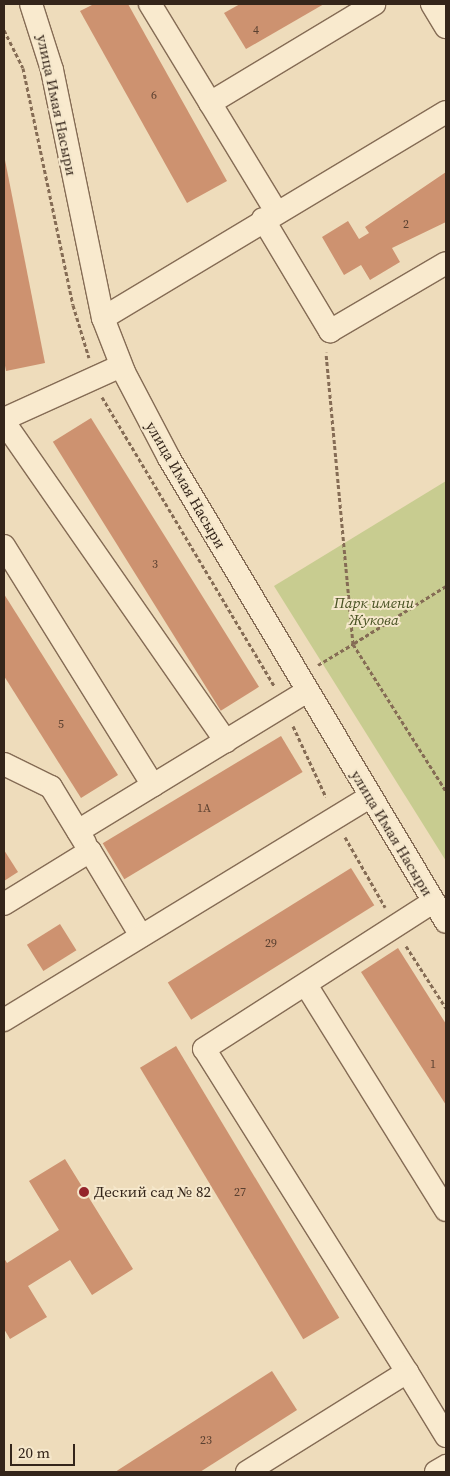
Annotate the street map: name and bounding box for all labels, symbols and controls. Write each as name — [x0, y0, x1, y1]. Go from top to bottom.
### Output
house number: 4 — [253, 24, 259, 38]
street label: улица Имая Насыри — [33, 33, 81, 177]
house number: 6 — [151, 89, 157, 103]
house number: 2 — [403, 218, 409, 232]
street label: улица Имая Насыри — [142, 418, 230, 552]
house number: 3 — [152, 558, 158, 572]
park label: Парк имени Жукова — [334, 593, 414, 628]
house number: 5 — [58, 718, 64, 732]
street label: улица Имая Насыри — [347, 767, 437, 899]
house number: 1А — [197, 802, 211, 816]
house number: 29 — [265, 937, 277, 951]
house number: 1 — [430, 1058, 436, 1072]
place label: Деский сад № 82 — [94, 1183, 211, 1201]
marker: Деский сад № 82 — [78, 1186, 90, 1198]
house number: 27 — [234, 1186, 246, 1200]
scale bar — [12, 1434, 78, 1466]
house number: 23 — [200, 1434, 212, 1448]
text: 20 m — [18, 1442, 50, 1463]

